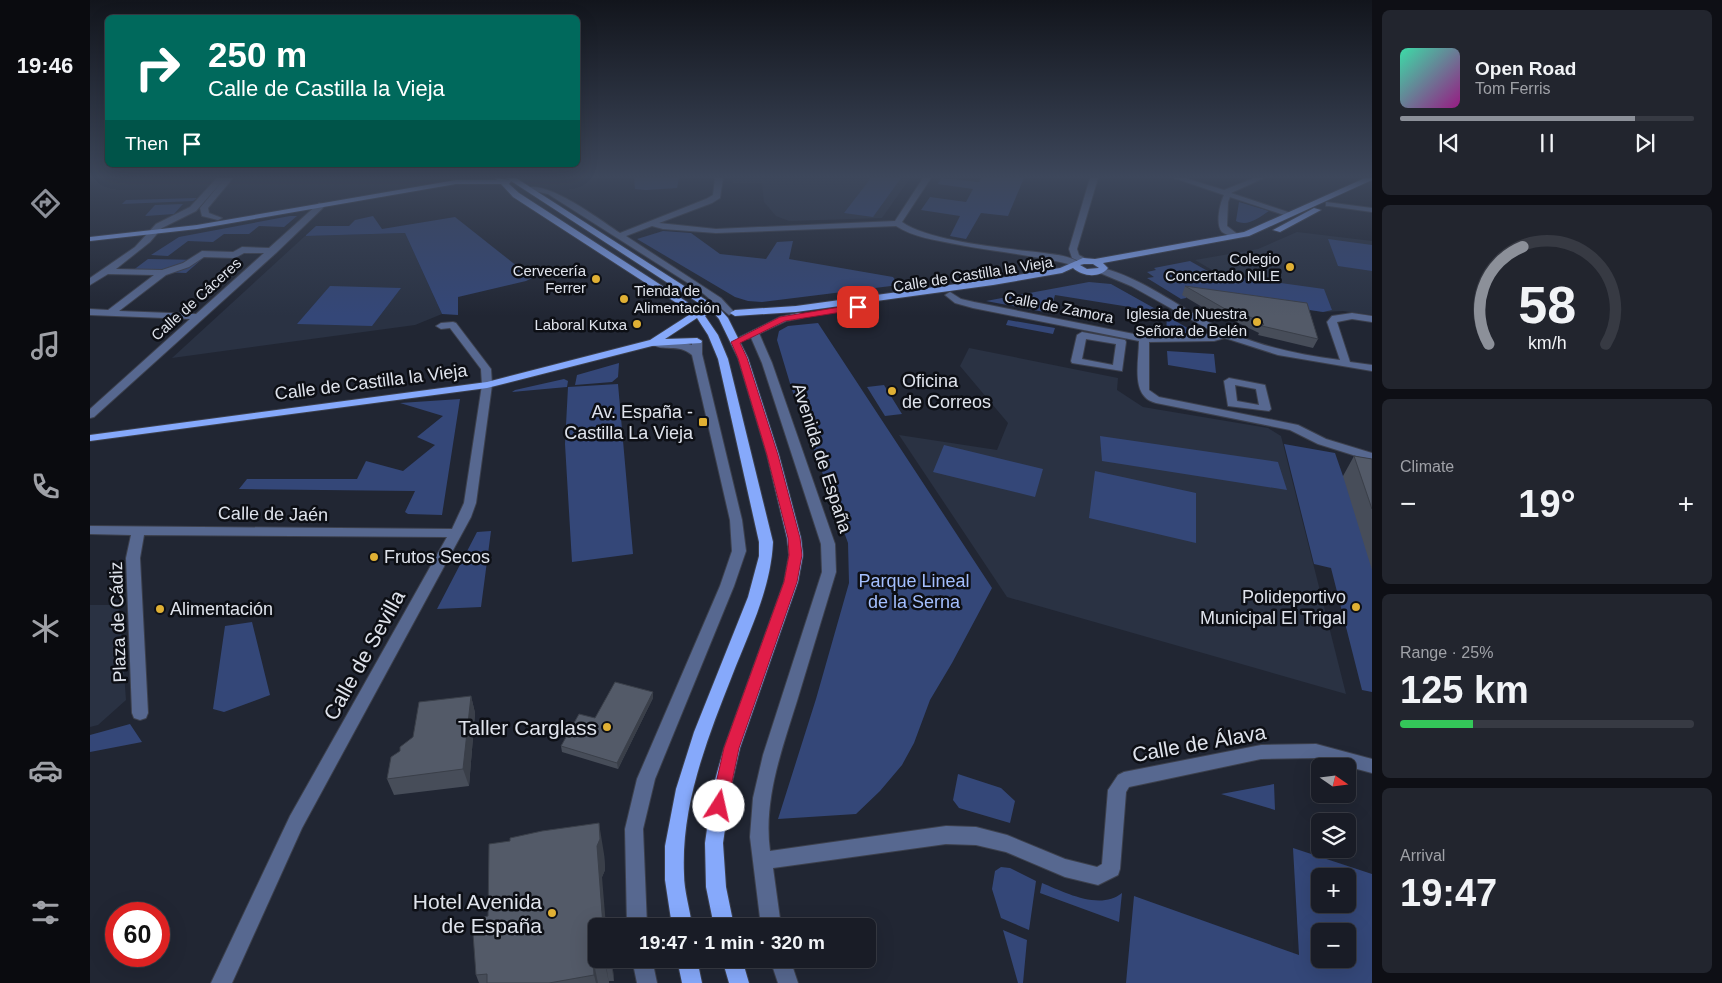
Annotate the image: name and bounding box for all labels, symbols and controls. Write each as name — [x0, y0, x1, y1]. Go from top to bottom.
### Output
icon: right — [125, 35, 190, 100]
text: 250 m — [208, 35, 307, 74]
text: 19:46 — [17, 53, 73, 78]
text: Open Road — [1475, 58, 1576, 79]
text: Calle de Castilla la Vieja — [208, 76, 445, 101]
text: Tom Ferris — [1475, 80, 1551, 97]
icon: previous — [1435, 129, 1463, 157]
icon: pause — [1533, 129, 1561, 157]
icon: next — [1631, 129, 1659, 157]
icon: arrive — [178, 130, 206, 158]
text: Then — [125, 133, 168, 154]
icon: directions — [28, 186, 63, 221]
place label: Colegio Concertado NILE — [1165, 250, 1280, 284]
street label: Calle de Castilla la Vieja — [892, 253, 1055, 295]
street label: Calle de Cáceres — [148, 254, 244, 344]
marker: Colegio Concertado NILE — [1284, 261, 1296, 273]
place label: Cervecería Ferrer — [513, 262, 587, 296]
marker: Cervecería Ferrer — [590, 273, 602, 285]
text: 58 — [1518, 276, 1576, 334]
place label: Tienda de Alimentación — [634, 282, 720, 316]
pin — [837, 286, 879, 328]
street label: Calle de Zamora — [1003, 288, 1116, 326]
marker: Tienda de Alimentación — [618, 293, 630, 305]
icon: arrive — [844, 293, 872, 321]
place label: Iglesia de Nuestra Señora de Belén — [1126, 305, 1248, 339]
place label: Laboral Kutxa — [534, 316, 628, 333]
marker: Iglesia de Nuestra Señora de Belén — [1251, 316, 1263, 328]
marker: Laboral Kutxa — [631, 318, 643, 330]
icon: music — [28, 328, 63, 363]
text: km/h — [1528, 333, 1566, 353]
street label: Calle de Castilla la Vieja — [274, 360, 469, 404]
place label: Oficina de Correos — [902, 371, 991, 412]
street label: Avenida de España — [788, 381, 856, 536]
marker: Oficina de Correos — [886, 385, 898, 397]
place label: Av. España - Castilla La Vieja — [564, 402, 694, 443]
marker: Av. España - Castilla La Vieja — [697, 416, 709, 428]
text: Climate — [1400, 458, 1454, 475]
icon: phone — [28, 469, 63, 504]
text: 19° — [1518, 483, 1576, 525]
text: − — [1400, 488, 1416, 519]
text: + — [1678, 488, 1694, 519]
street label: Calle de Jaén — [218, 503, 328, 525]
place label: Frutos Secos — [384, 547, 490, 567]
marker: Frutos Secos — [368, 551, 380, 563]
street label: Plaza de Cádiz — [106, 561, 130, 683]
park label: Parque Lineal de la Serna — [858, 571, 970, 612]
street label: Calle de Sevilla — [319, 586, 409, 724]
place label: Polideportivo Municipal El Trigal — [1200, 587, 1346, 628]
place label: Alimentación — [170, 599, 273, 619]
marker: Polideportivo Municipal El Trigal — [1350, 601, 1362, 613]
marker: Alimentación — [154, 603, 166, 615]
icon: climate — [28, 611, 63, 646]
text: Range · 25% — [1400, 644, 1493, 661]
text: 125 km — [1400, 669, 1529, 711]
place label: Taller Carglass — [458, 716, 597, 739]
street label: Calle de Álava — [1130, 720, 1268, 766]
marker: Taller Carglass — [601, 721, 613, 733]
icon: car — [28, 753, 63, 788]
north arrow — [1311, 758, 1356, 802]
map controls — [1311, 758, 1356, 968]
position arrow — [692, 779, 744, 831]
button: layers — [1311, 813, 1356, 858]
text: Arrival — [1400, 847, 1445, 864]
button: + — [1311, 868, 1356, 913]
text: 19:47 — [1400, 872, 1497, 914]
place label: Hotel Avenida de España — [413, 890, 542, 937]
icon: filters — [28, 895, 63, 930]
speed limit sign: 60 — [105, 902, 170, 967]
marker: Hotel Avenida de España — [546, 907, 558, 919]
button: − — [1311, 923, 1356, 968]
text: 19:47 · 1 min · 320 m — [639, 932, 825, 953]

